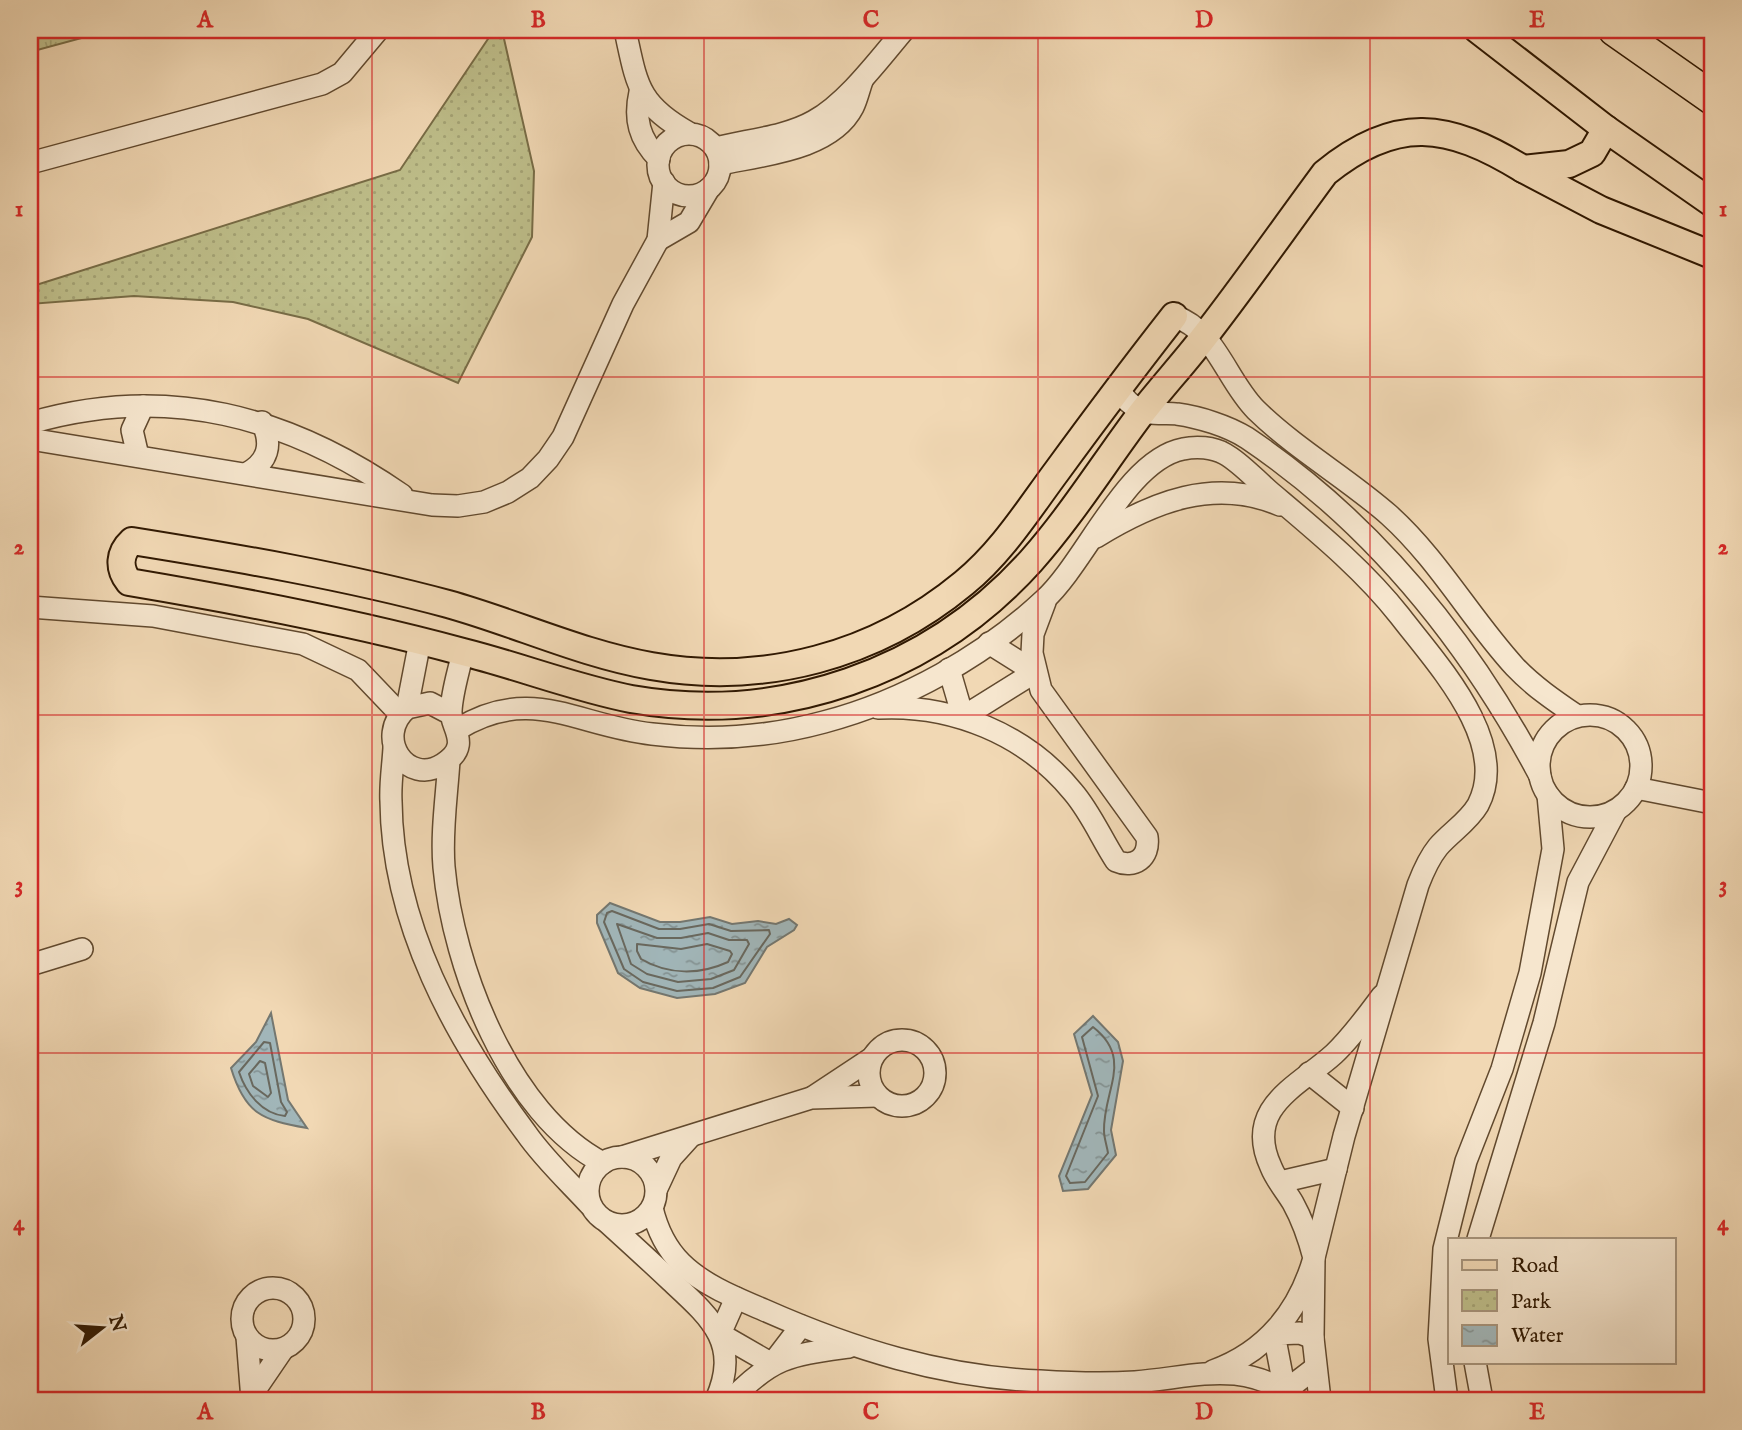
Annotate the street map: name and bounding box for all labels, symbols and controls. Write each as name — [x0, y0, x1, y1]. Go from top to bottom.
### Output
text: A — [196, 6, 214, 35]
text: B — [530, 6, 546, 35]
text: C — [863, 6, 880, 35]
text: D — [1195, 6, 1213, 35]
text: E — [1529, 6, 1545, 35]
text: 1 — [15, 195, 23, 224]
text: 1 — [1719, 195, 1727, 224]
text: 2 — [14, 533, 25, 562]
text: 2 — [1718, 533, 1729, 562]
text: 3 — [15, 871, 23, 900]
text: 3 — [1719, 871, 1727, 900]
text: 4 — [13, 1209, 25, 1238]
text: 4 — [1717, 1209, 1729, 1238]
legend — [1448, 1238, 1676, 1364]
text: Road — [1511, 1253, 1559, 1280]
text: Park — [1511, 1289, 1552, 1316]
north arrow — [66, 1294, 136, 1364]
text: N — [102, 1311, 130, 1336]
text: Water — [1511, 1323, 1564, 1350]
text: A — [196, 1398, 214, 1427]
text: B — [530, 1398, 546, 1427]
text: C — [863, 1398, 880, 1427]
text: D — [1195, 1398, 1213, 1427]
text: E — [1529, 1398, 1545, 1427]

